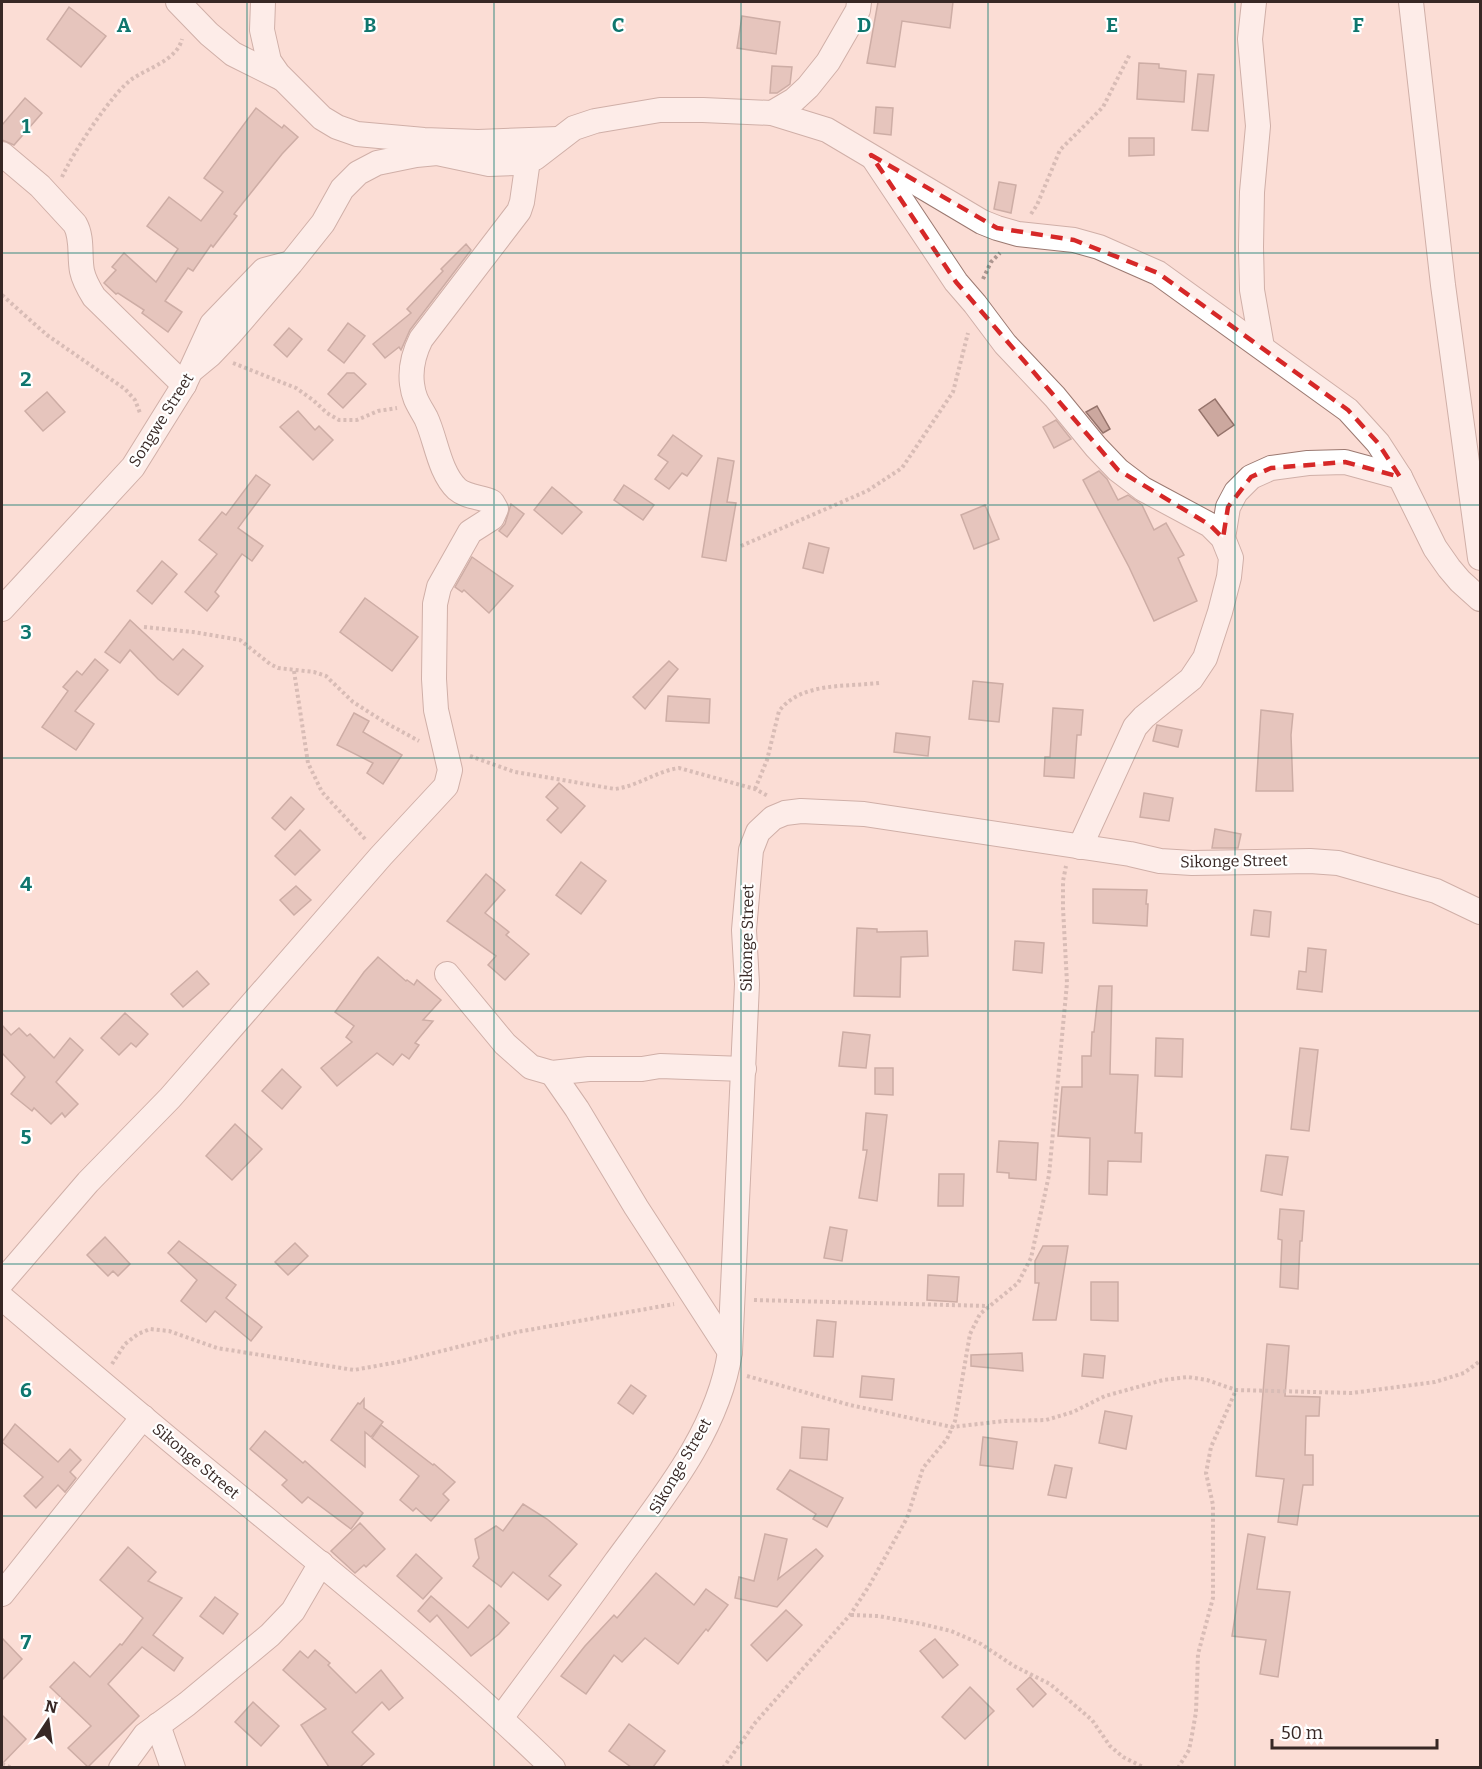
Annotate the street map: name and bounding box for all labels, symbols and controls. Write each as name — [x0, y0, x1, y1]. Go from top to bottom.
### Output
text: A — [117, 13, 132, 37]
text: B — [364, 13, 377, 37]
text: C — [612, 13, 624, 37]
text: D — [857, 13, 871, 37]
text: E — [1106, 13, 1118, 37]
text: F — [1352, 13, 1364, 37]
text: 1 — [22, 114, 31, 138]
text: 2 — [20, 367, 32, 391]
street label: Songwe Street — [125, 369, 198, 470]
text: 3 — [20, 620, 32, 644]
street label: Sikonge Street — [1180, 851, 1288, 871]
text: 4 — [20, 872, 32, 896]
street label: Sikonge Street — [737, 884, 757, 992]
text: 5 — [21, 1125, 32, 1149]
text: 6 — [20, 1378, 32, 1402]
street label: Sikonge Street — [645, 1414, 715, 1517]
street label: Sikonge Street — [149, 1419, 243, 1503]
text: 7 — [21, 1630, 32, 1654]
north arrow — [18, 1691, 78, 1751]
text: N — [43, 1696, 59, 1718]
scale bar — [1272, 1712, 1437, 1750]
text: 50 m — [1281, 1722, 1323, 1744]

